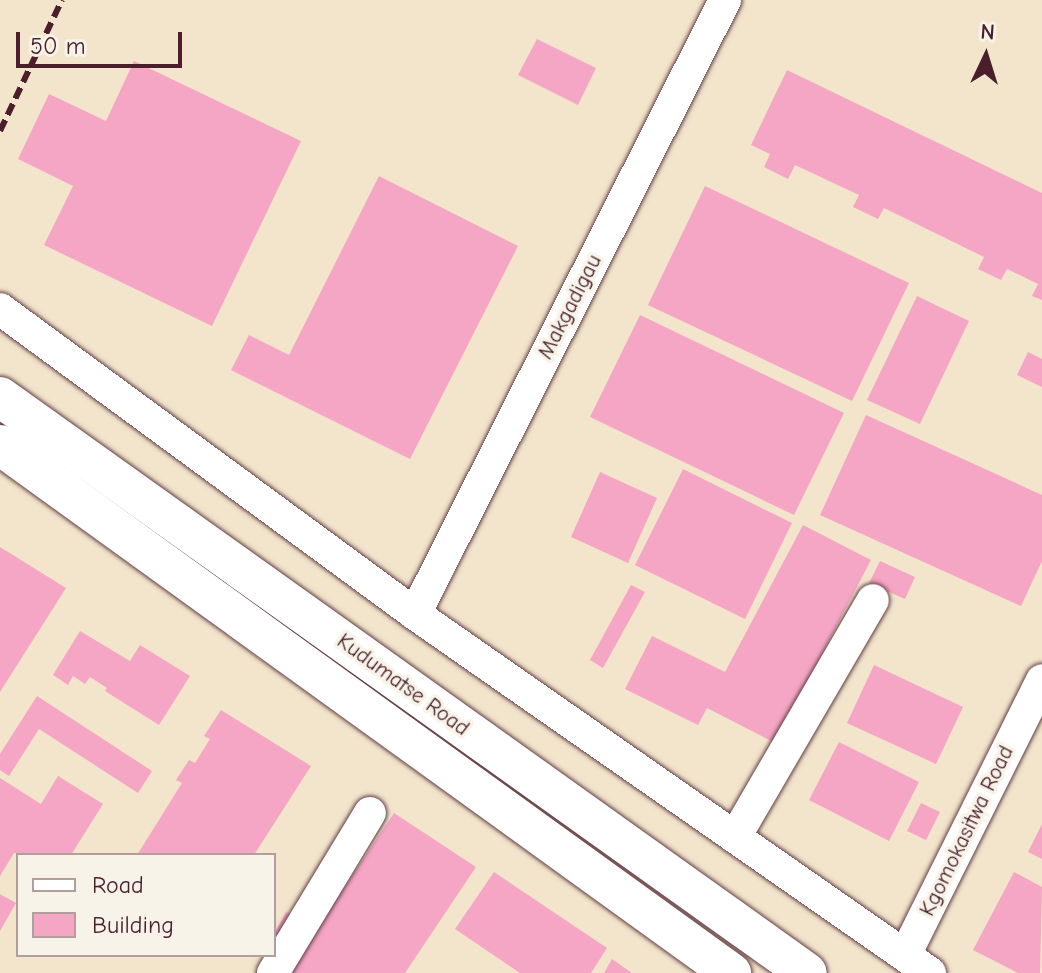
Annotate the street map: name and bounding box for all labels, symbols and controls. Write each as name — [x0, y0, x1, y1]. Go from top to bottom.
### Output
scale bar — [20, 16, 186, 66]
north arrow — [946, 16, 1026, 96]
text: N — [980, 19, 996, 46]
text: 50 m — [30, 32, 86, 60]
street label: Makgadigau — [532, 250, 608, 364]
street label: Kudumatse Road — [332, 628, 474, 742]
street label: Kgomokasitwa Road — [914, 741, 1020, 921]
legend — [16, 853, 276, 957]
text: Road — [92, 871, 144, 899]
text: Building — [92, 911, 174, 939]

